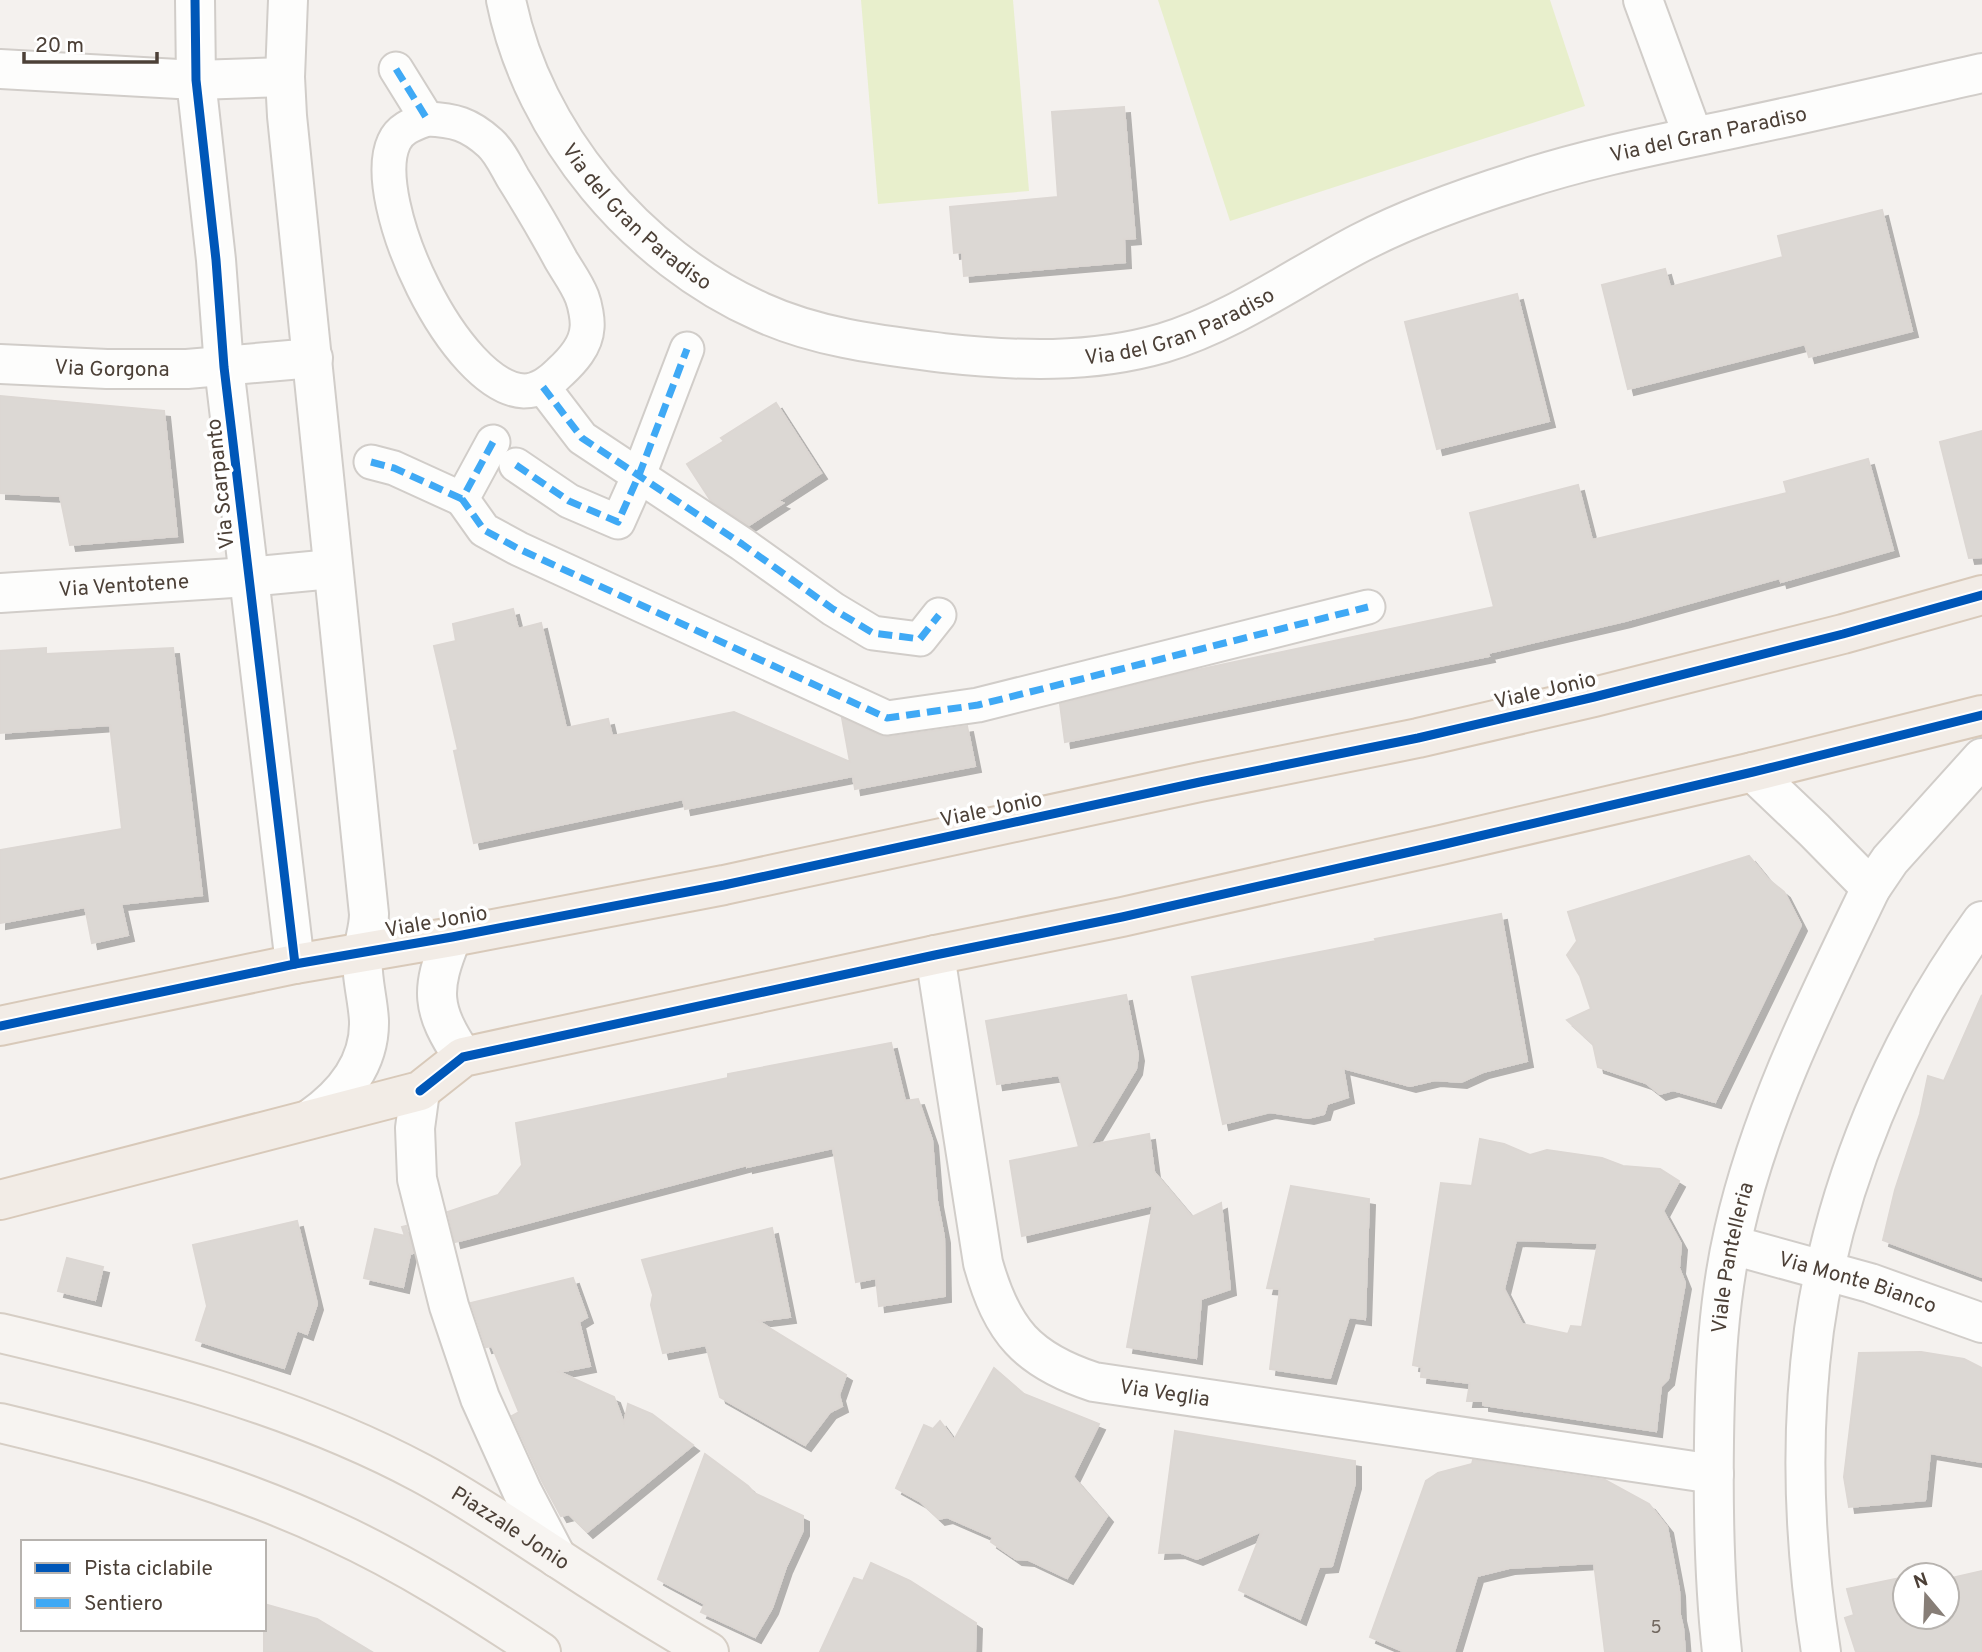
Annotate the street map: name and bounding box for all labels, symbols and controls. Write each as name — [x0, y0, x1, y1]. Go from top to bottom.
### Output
scale bar — [24, 21, 158, 65]
text: 20 m — [35, 33, 84, 60]
street label: Via del Gran Paradiso — [1608, 101, 1810, 170]
street label: Via del Gran Paradiso — [555, 139, 716, 297]
street label: Via del Gran Paradiso — [1083, 282, 1280, 372]
street label: Via Gorgona — [54, 355, 169, 384]
street label: Via Scarpanto — [201, 417, 242, 551]
street label: Via Ventotene — [58, 569, 190, 604]
street label: Viale Jonio — [1492, 667, 1599, 716]
street label: Viale Jonio — [938, 786, 1045, 834]
street label: Viale Jonio — [383, 900, 490, 945]
street label: Viale Pantelleria — [1707, 1179, 1761, 1335]
street label: Via Monte Bianco — [1775, 1246, 1940, 1321]
street label: Via Veglia — [1117, 1374, 1212, 1414]
street label: Piazzale Jonio — [446, 1481, 574, 1577]
legend — [21, 1540, 266, 1631]
text: Pista ciclabile — [84, 1556, 213, 1583]
north arrow — [1891, 1561, 1961, 1631]
text: N — [1911, 1568, 1931, 1595]
text: Sentiero — [84, 1591, 163, 1618]
house number: 5 — [1650, 1617, 1662, 1640]

